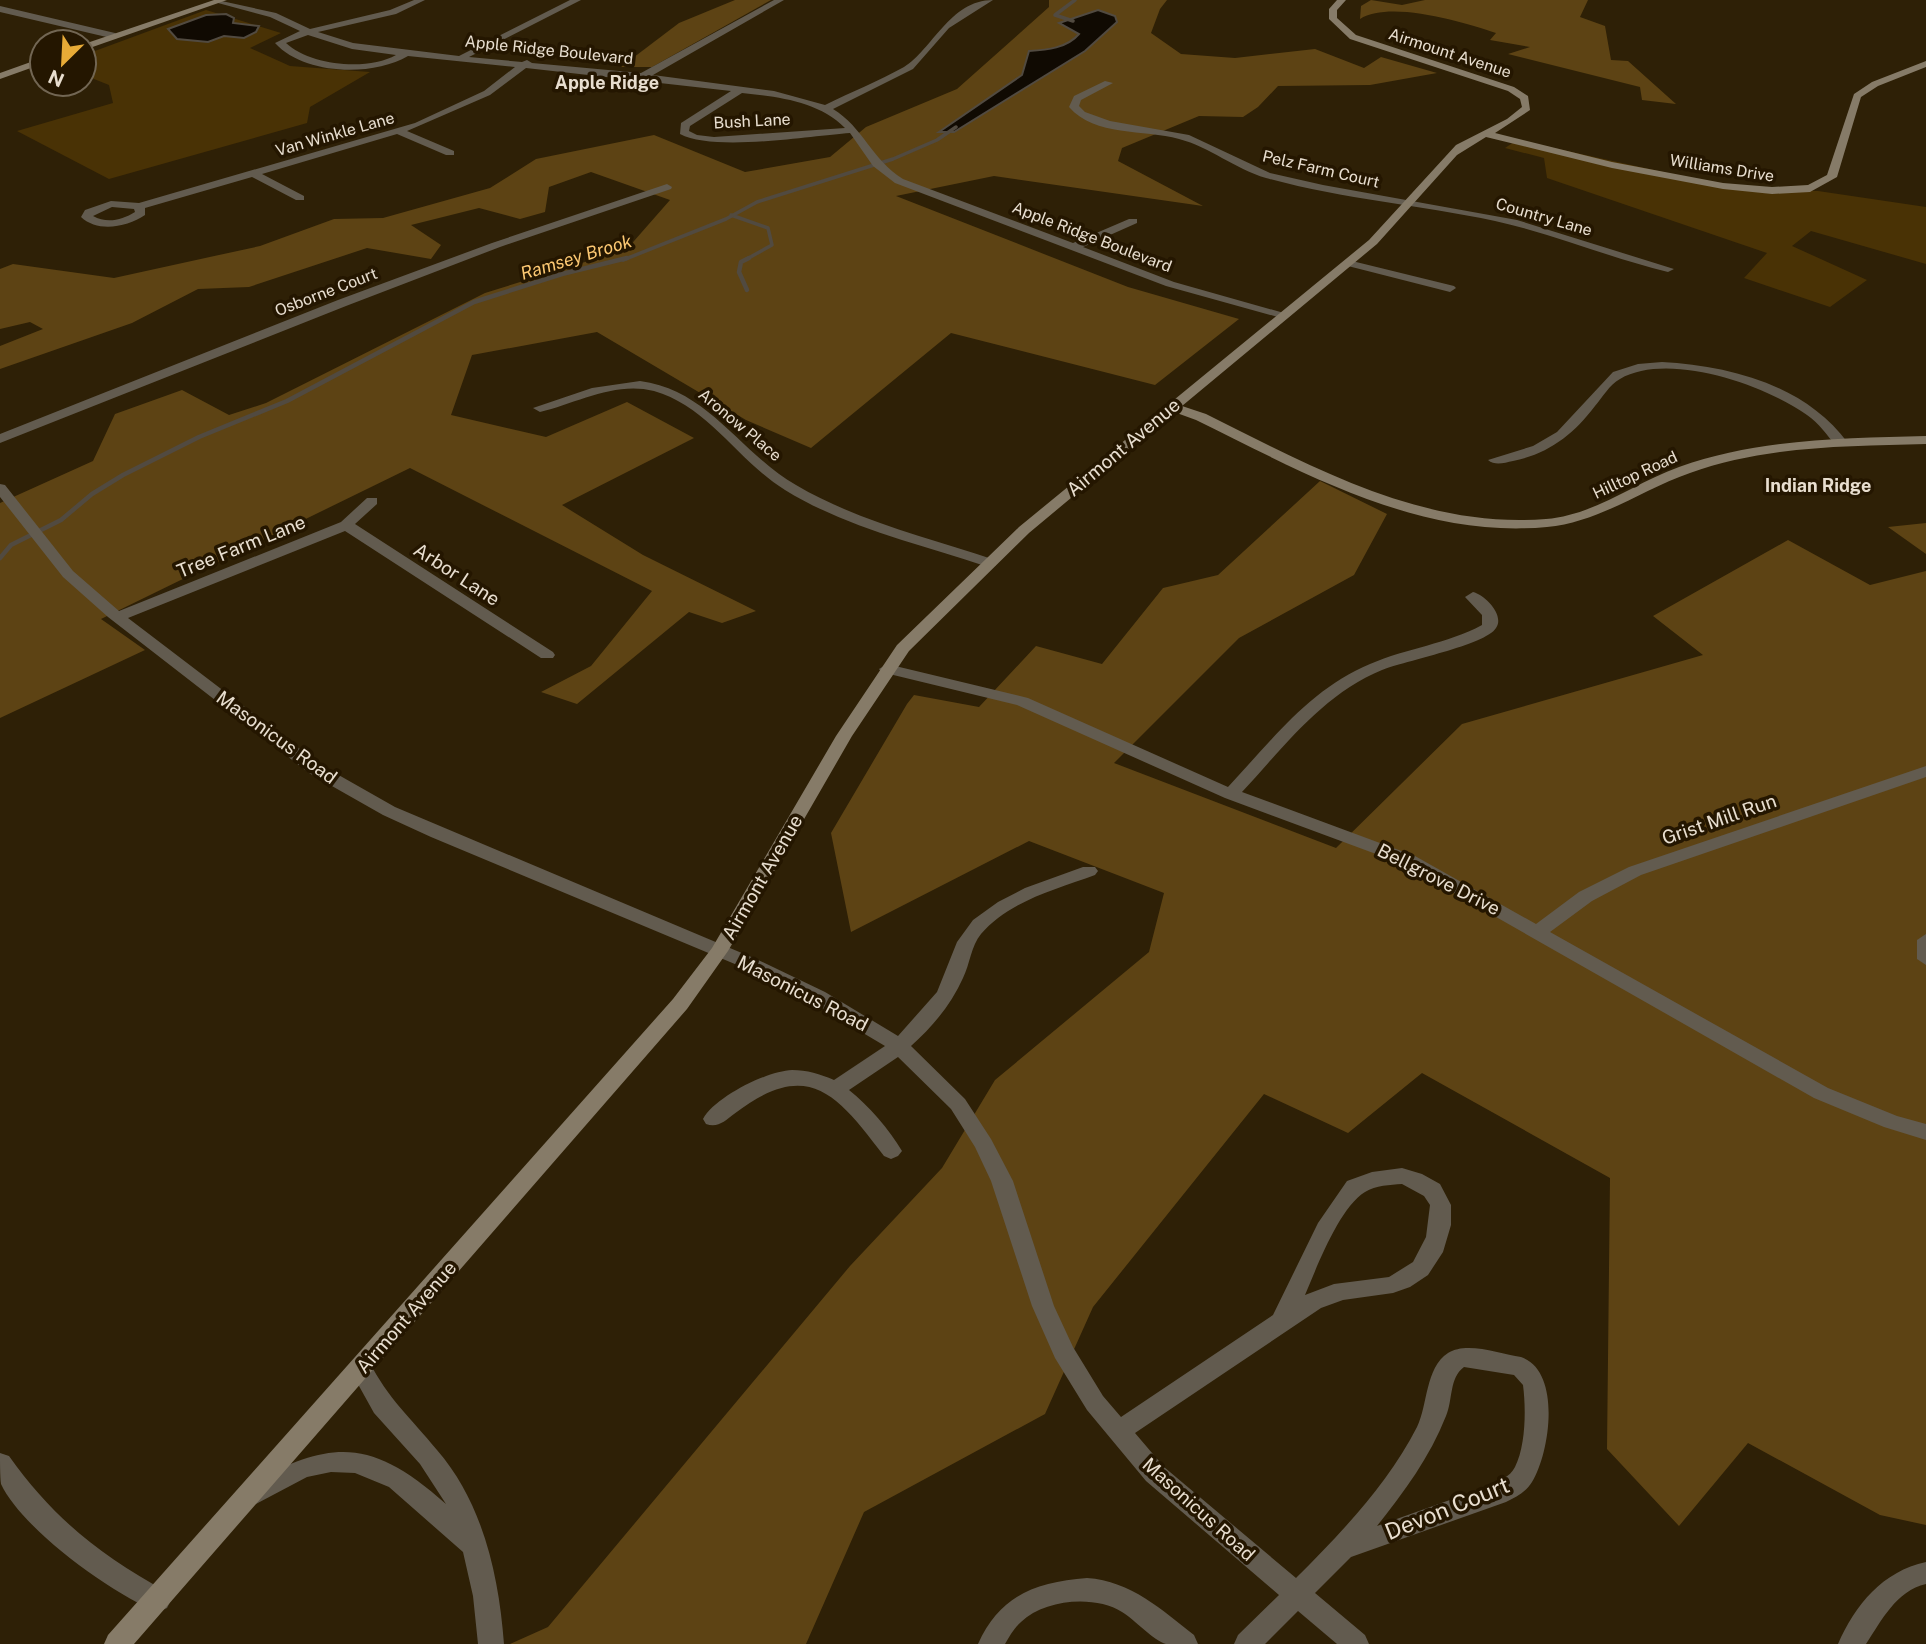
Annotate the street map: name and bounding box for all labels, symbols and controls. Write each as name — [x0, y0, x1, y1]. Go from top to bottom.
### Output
street label: Airmount Avenue — [1386, 24, 1514, 82]
north arrow — [28, 28, 98, 98]
street label: Apple Ridge Boulevard — [464, 32, 634, 68]
text: N — [45, 65, 67, 92]
district label: Apple Ridge — [555, 72, 659, 93]
street label: Van Winkle Lane — [273, 108, 397, 160]
street label: Bush Lane — [713, 109, 791, 133]
street label: Pelz Farm Court — [1261, 146, 1381, 192]
street label: Williams Drive — [1668, 150, 1776, 186]
street label: Country Lane — [1494, 194, 1594, 240]
street label: Apple Ridge Boulevard — [1010, 198, 1174, 276]
water label: Ramsey Brook — [518, 230, 635, 284]
street label: Osborne Court — [272, 264, 380, 320]
street label: Aronow Place — [695, 385, 785, 465]
street label: Airmont Avenue — [1062, 393, 1184, 501]
street label: Hilltop Road — [1590, 447, 1680, 503]
district label: Indian Ridge — [1765, 475, 1871, 496]
street label: Tree Farm Lane — [173, 510, 309, 582]
street label: Arbor Lane — [410, 538, 504, 610]
street label: Masonicus Road — [212, 686, 342, 788]
street label: Grist Mill Run — [1659, 789, 1779, 849]
street label: Airmont Avenue — [717, 811, 807, 943]
street label: Bellgrove Drive — [1374, 839, 1504, 919]
street label: Masonicus Road — [734, 951, 872, 1035]
street label: Airmont Avenue — [352, 1257, 460, 1377]
street label: Masonicus Road — [1138, 1453, 1260, 1565]
street label: Devon Court — [1381, 1471, 1513, 1545]

